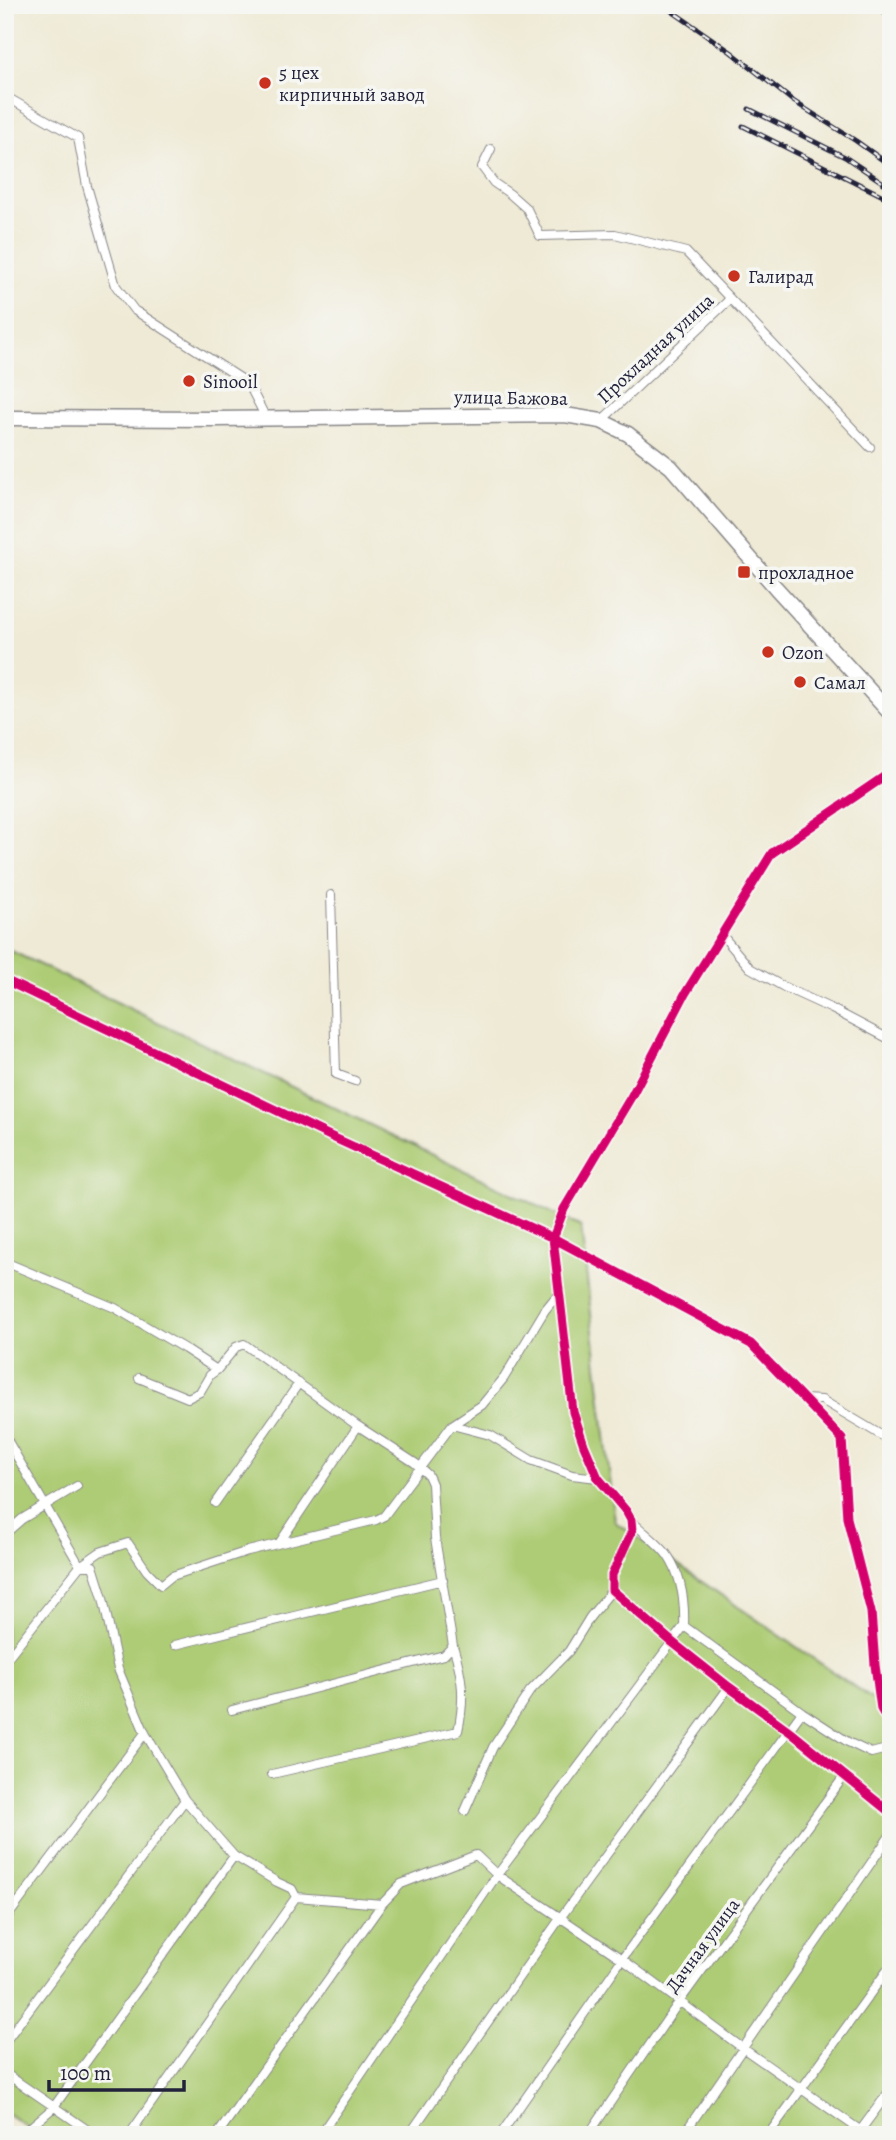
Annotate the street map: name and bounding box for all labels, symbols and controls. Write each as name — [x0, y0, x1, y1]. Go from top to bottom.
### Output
place label: 5 цех кирпичный завод — [279, 60, 425, 108]
marker: 5 цех кирпичный завод — [257, 75, 273, 91]
place label: Галирад — [748, 264, 814, 290]
marker: Галирад — [726, 268, 742, 284]
street label: Прохладная улица — [592, 288, 720, 410]
place label: Sinooil — [203, 369, 258, 395]
marker: Sinooil — [181, 373, 197, 389]
street label: улица Бажова — [453, 384, 568, 412]
place label: прохладное — [758, 560, 854, 586]
marker: прохладное — [736, 564, 752, 580]
place label: Ozon — [782, 640, 824, 666]
marker: Ozon — [760, 644, 776, 660]
place label: Самал — [814, 670, 866, 696]
marker: Самал — [792, 674, 808, 690]
street label: Дачная улица — [660, 1893, 746, 1998]
scale bar — [49, 2049, 184, 2093]
text: 100 m — [60, 2059, 111, 2087]

